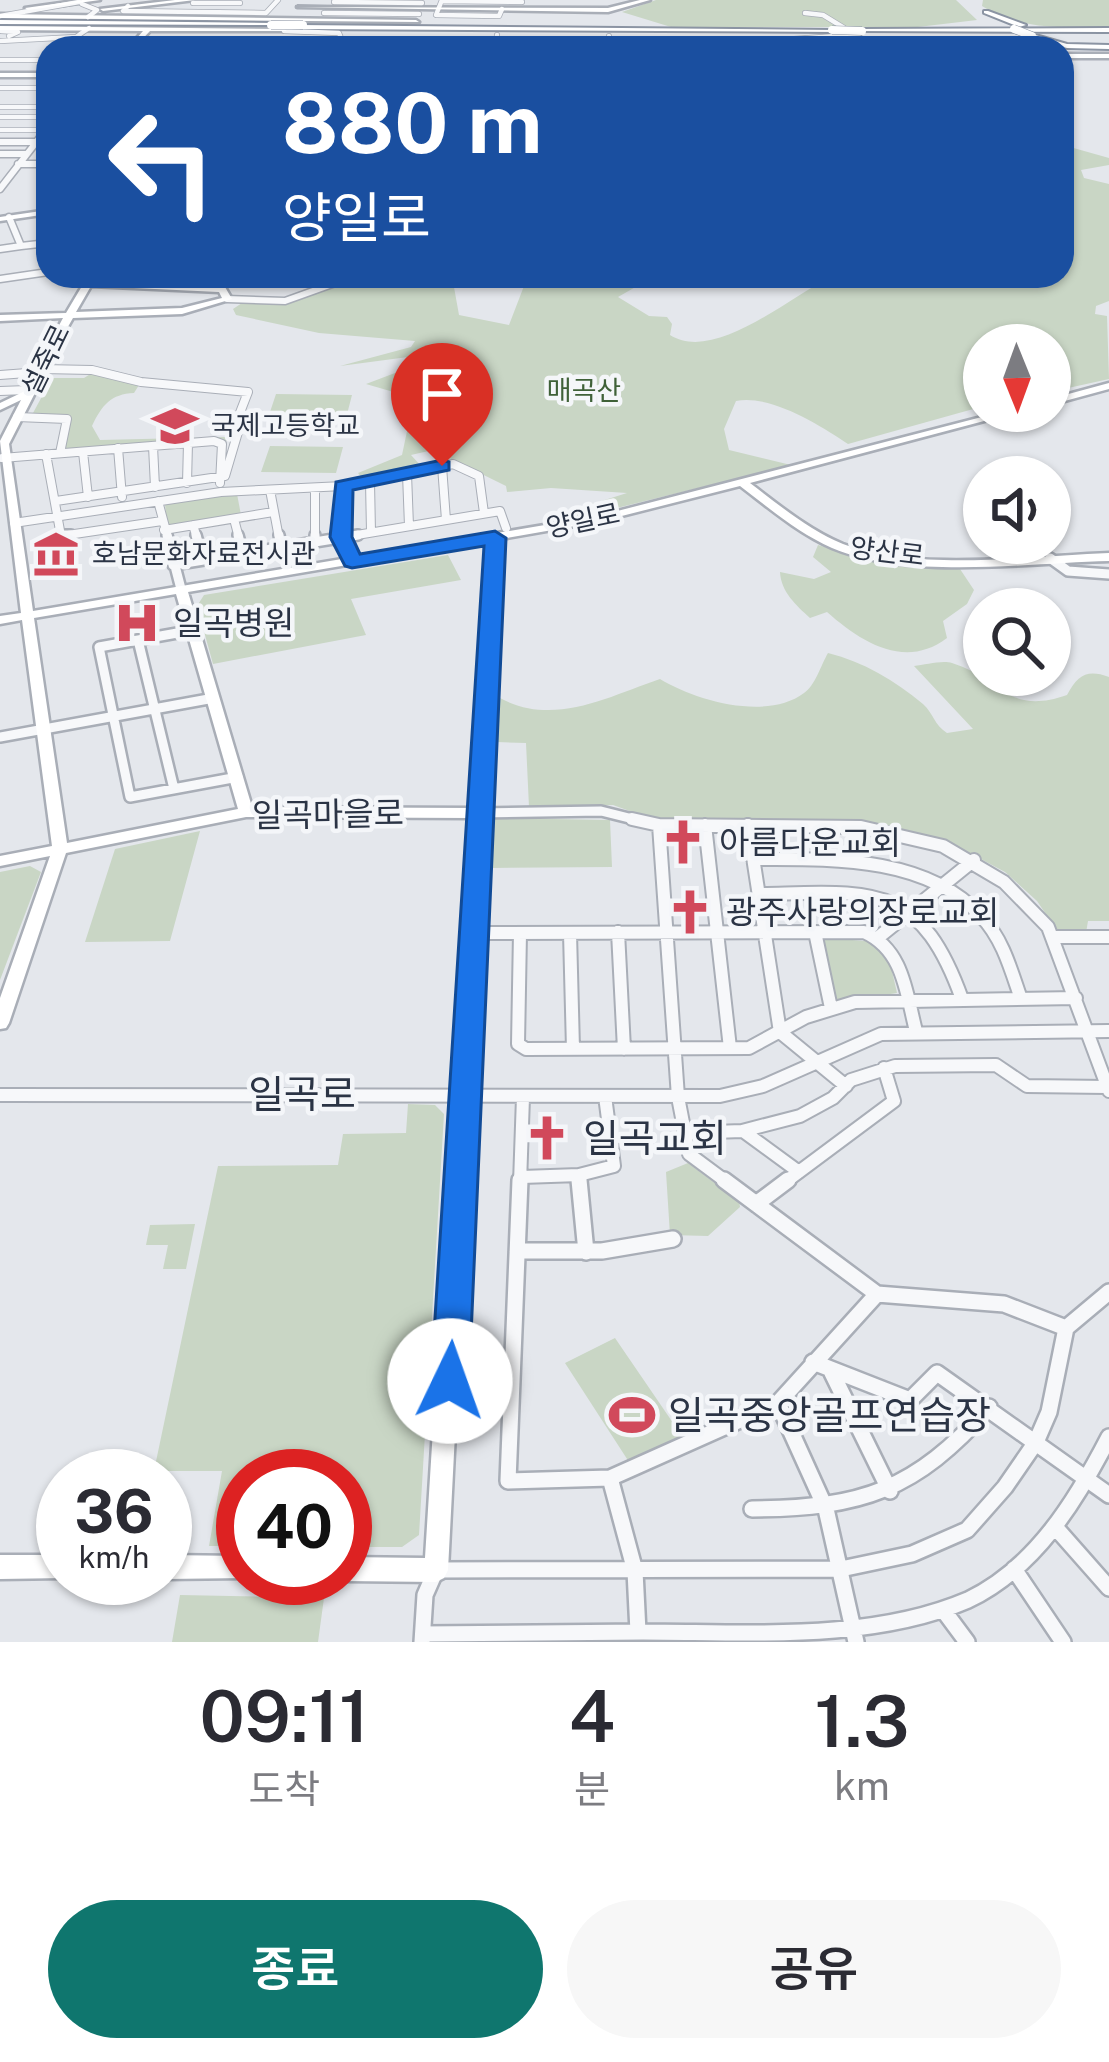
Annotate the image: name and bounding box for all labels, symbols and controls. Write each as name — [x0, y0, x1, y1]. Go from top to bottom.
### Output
text: 880 m — [282, 73, 543, 172]
icon: left — [84, 84, 240, 240]
text: 양일로 — [282, 186, 431, 249]
street label: 설죽로 — [14, 319, 76, 400]
north arrow — [963, 324, 1071, 432]
map controls — [963, 324, 1071, 696]
pin — [391, 343, 493, 466]
icon: arrive — [409, 361, 475, 427]
park label: 매곡산 — [547, 374, 621, 406]
school or university icon: 국제고등학교 — [150, 401, 200, 451]
place label: 국제고등학교 — [211, 409, 360, 441]
button: sound — [963, 456, 1071, 564]
street label: 양일로 — [543, 497, 623, 543]
museum icon: 호남문화자료전시관 — [31, 529, 81, 579]
street label: 양산로 — [848, 531, 926, 571]
place label: 호남문화자료전시관 — [92, 537, 316, 569]
button: search — [963, 588, 1071, 696]
hospital icon: 일곡병원 — [112, 598, 162, 648]
place label: 일곡병원 — [173, 604, 294, 642]
street label: 일곡마을로 — [252, 794, 404, 834]
church icon: 아름다운교회 — [658, 817, 708, 867]
place label: 아름다운교회 — [719, 823, 901, 861]
church icon: 광주사랑의장로교회 — [665, 887, 715, 937]
place label: 광주사랑의장로교회 — [726, 893, 999, 931]
street label: 일곡로 — [248, 1071, 356, 1117]
church icon: 일곡교회 — [522, 1113, 572, 1163]
place label: 일곡교회 — [583, 1115, 727, 1161]
position arrow — [387, 1318, 513, 1444]
sports icon: 일곡중앙골프연습장 — [607, 1390, 657, 1440]
place label: 일곡중앙골프연습장 — [668, 1392, 991, 1438]
speed limit sign: 40 — [216, 1449, 372, 1605]
text: 36 — [74, 1476, 154, 1547]
text: km/h — [79, 1539, 149, 1575]
text: 09:11 — [200, 1674, 369, 1758]
text: 4 — [569, 1674, 615, 1758]
text: 1.3 — [815, 1679, 909, 1763]
text: km — [834, 1763, 890, 1809]
text: 도착 — [248, 1766, 320, 1812]
text: 분 — [574, 1766, 610, 1812]
button: 종료 — [48, 1900, 543, 2038]
button: 공유 — [567, 1900, 1061, 2038]

